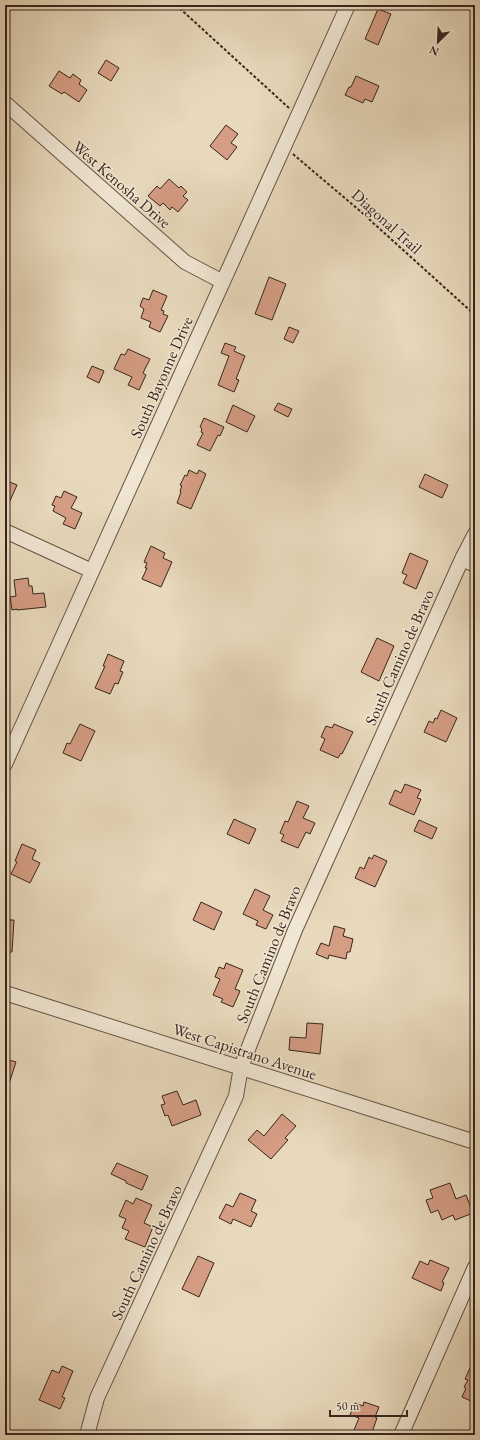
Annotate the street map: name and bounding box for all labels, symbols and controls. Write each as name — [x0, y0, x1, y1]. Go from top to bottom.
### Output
north arrow — [418, 22, 458, 62]
text: N — [427, 43, 441, 59]
street label: West Kenosha Drive — [68, 136, 175, 233]
street label: Diagonal Trail — [347, 184, 426, 259]
street label: South Bayonne Drive — [125, 313, 198, 441]
street label: South Camino de Bravo — [360, 586, 439, 729]
street label: South Camino de Bravo — [231, 882, 306, 1026]
street label: West Capistrano Avenue — [170, 1018, 319, 1085]
street label: South Camino de Bravo — [106, 1181, 187, 1323]
scale bar — [330, 1392, 407, 1418]
text: 50 m — [336, 1398, 360, 1414]

